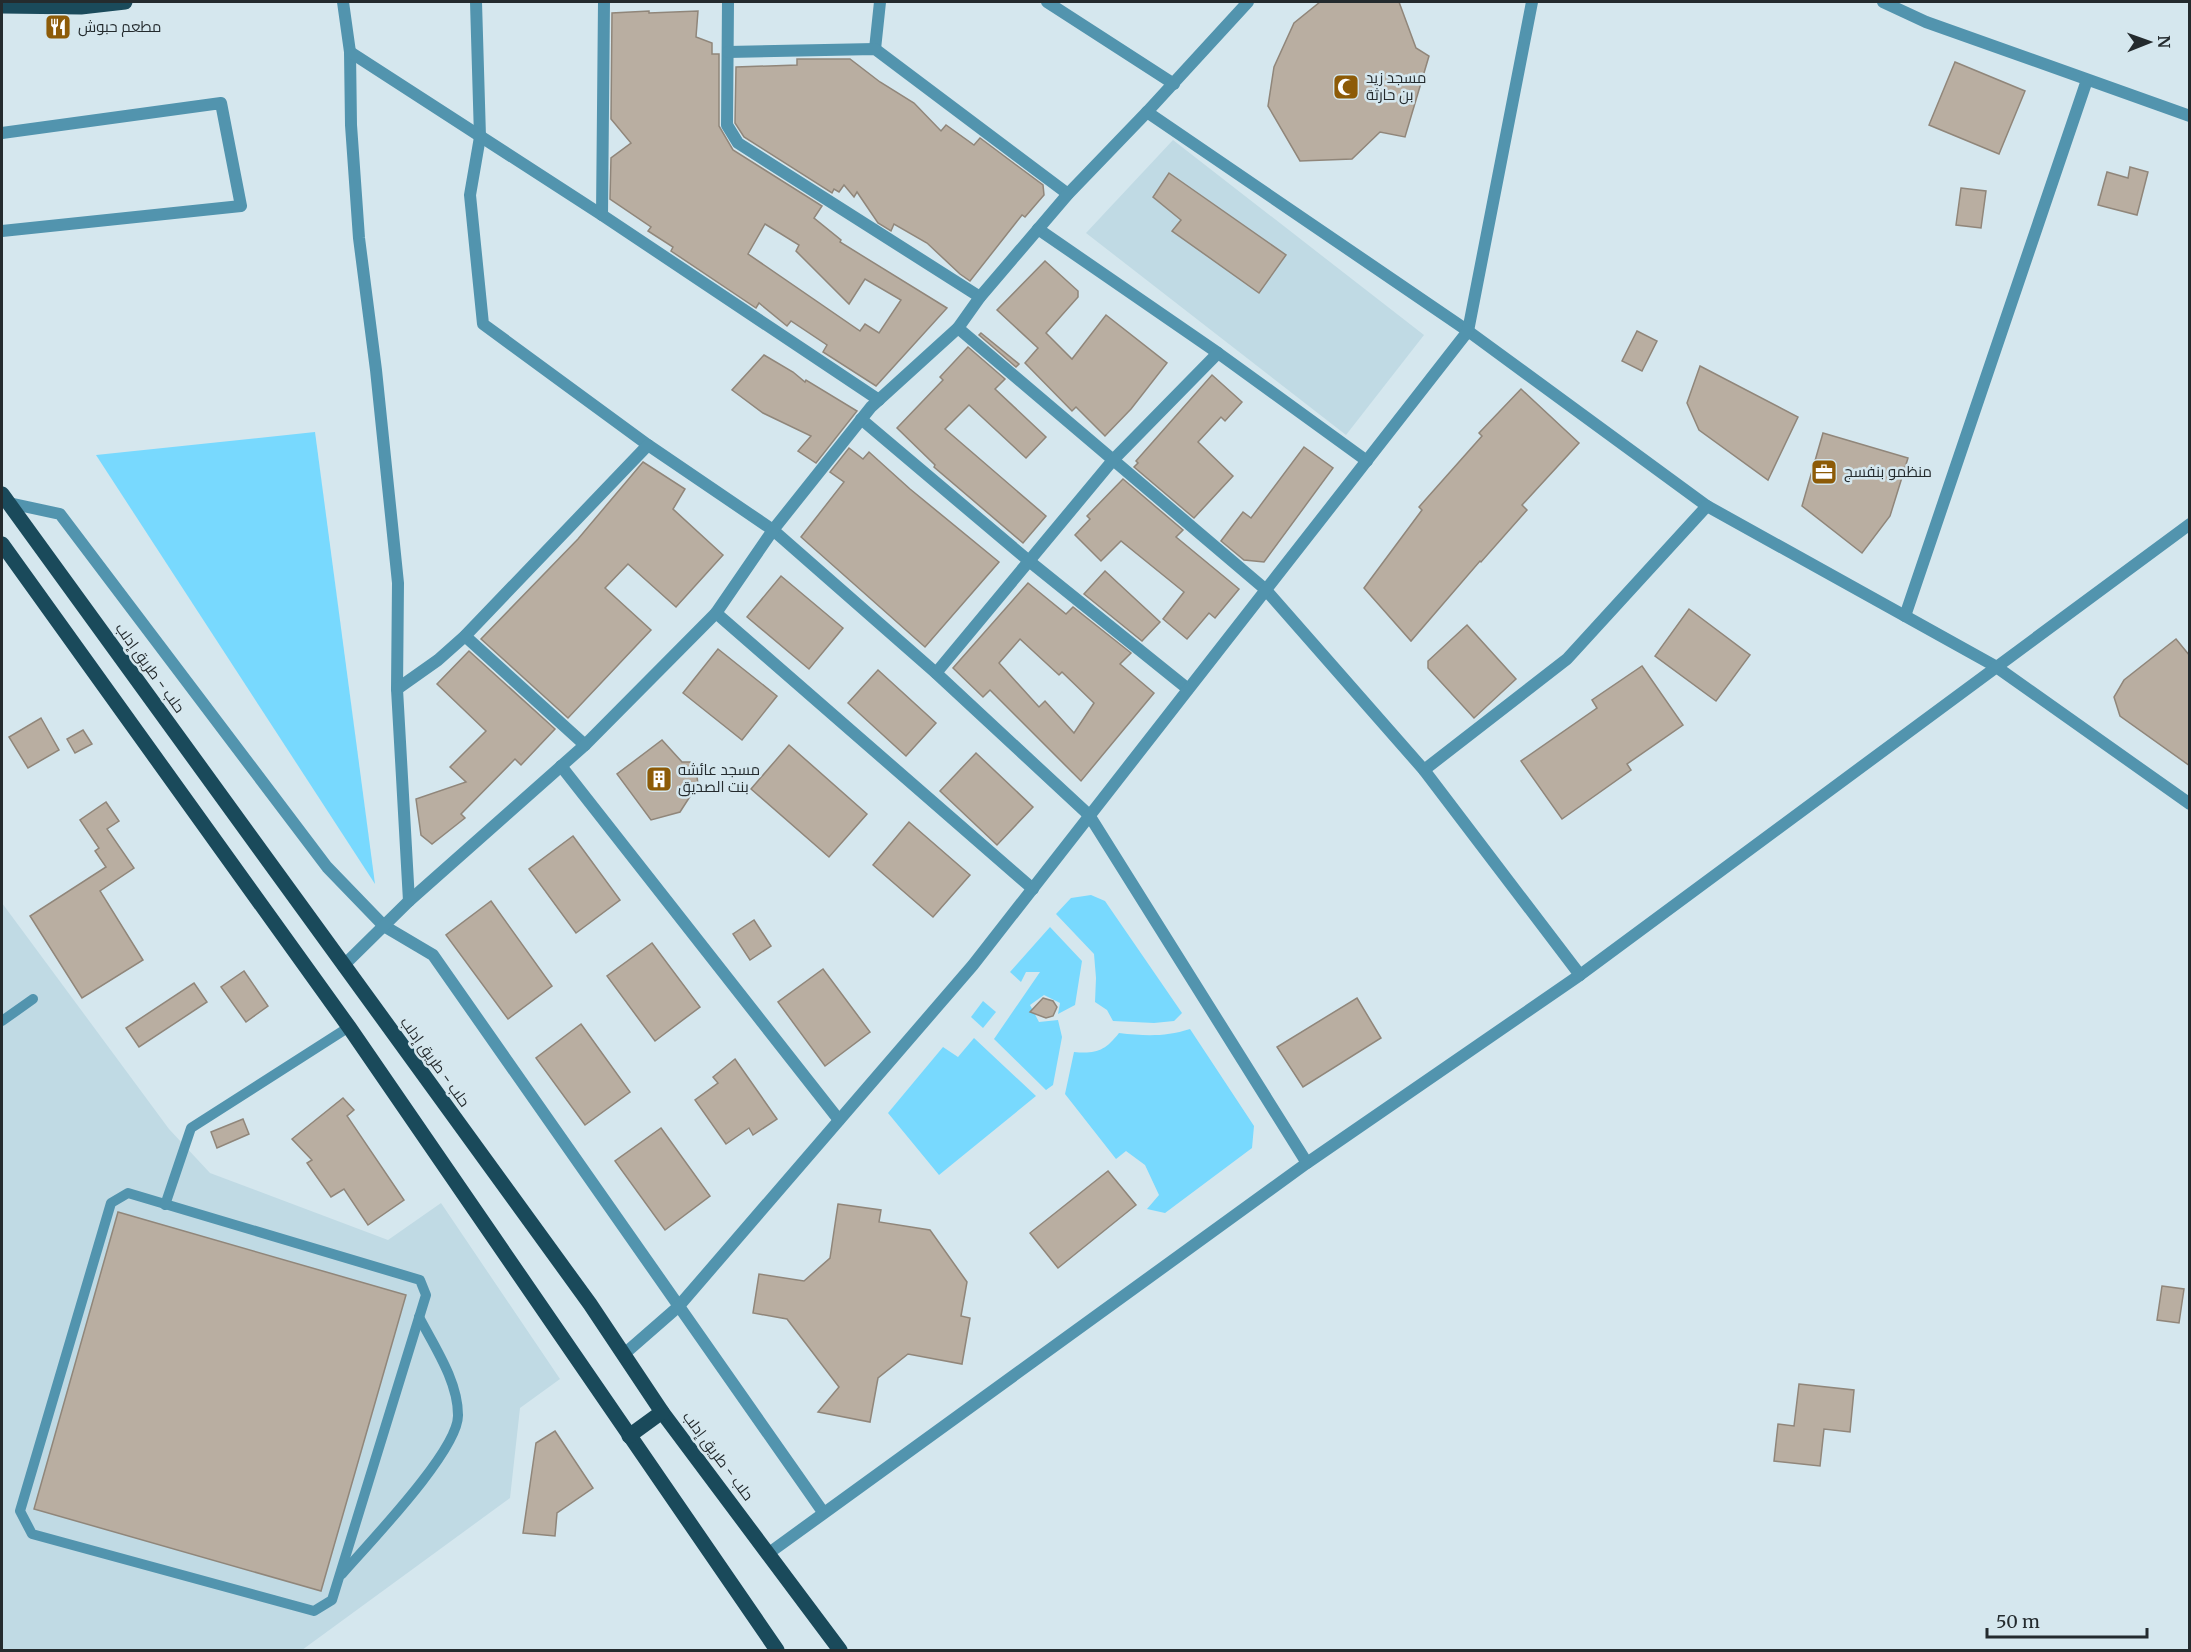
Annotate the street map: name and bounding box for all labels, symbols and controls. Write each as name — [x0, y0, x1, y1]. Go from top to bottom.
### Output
restaurant icon: مطعم حبوش — [43, 12, 73, 42]
north arrow — [2119, 12, 2179, 72]
place label: مطعم حبوش — [78, 17, 161, 37]
text: N — [2154, 35, 2174, 49]
place label: مسجد زيد بن حارثة — [1366, 68, 1426, 105]
mosque icon: مسجد زيد بن حارثة — [1331, 72, 1361, 102]
office icon: منظمو بنفسج — [1809, 457, 1839, 487]
place label: منظمو بنفسج — [1844, 462, 1932, 483]
street label: حلب - طريق إدلب — [111, 619, 189, 717]
place label: مسجد عائشه بنت الصديق — [678, 760, 760, 797]
building icon: مسجد عائشه بنت الصديق — [644, 764, 674, 794]
street label: حلب - طريق إدلب — [396, 1013, 474, 1111]
street label: حلب - طريق إدلب — [678, 1407, 758, 1505]
scale bar — [1987, 1601, 2148, 1639]
text: 50 m — [1996, 1610, 2040, 1633]

